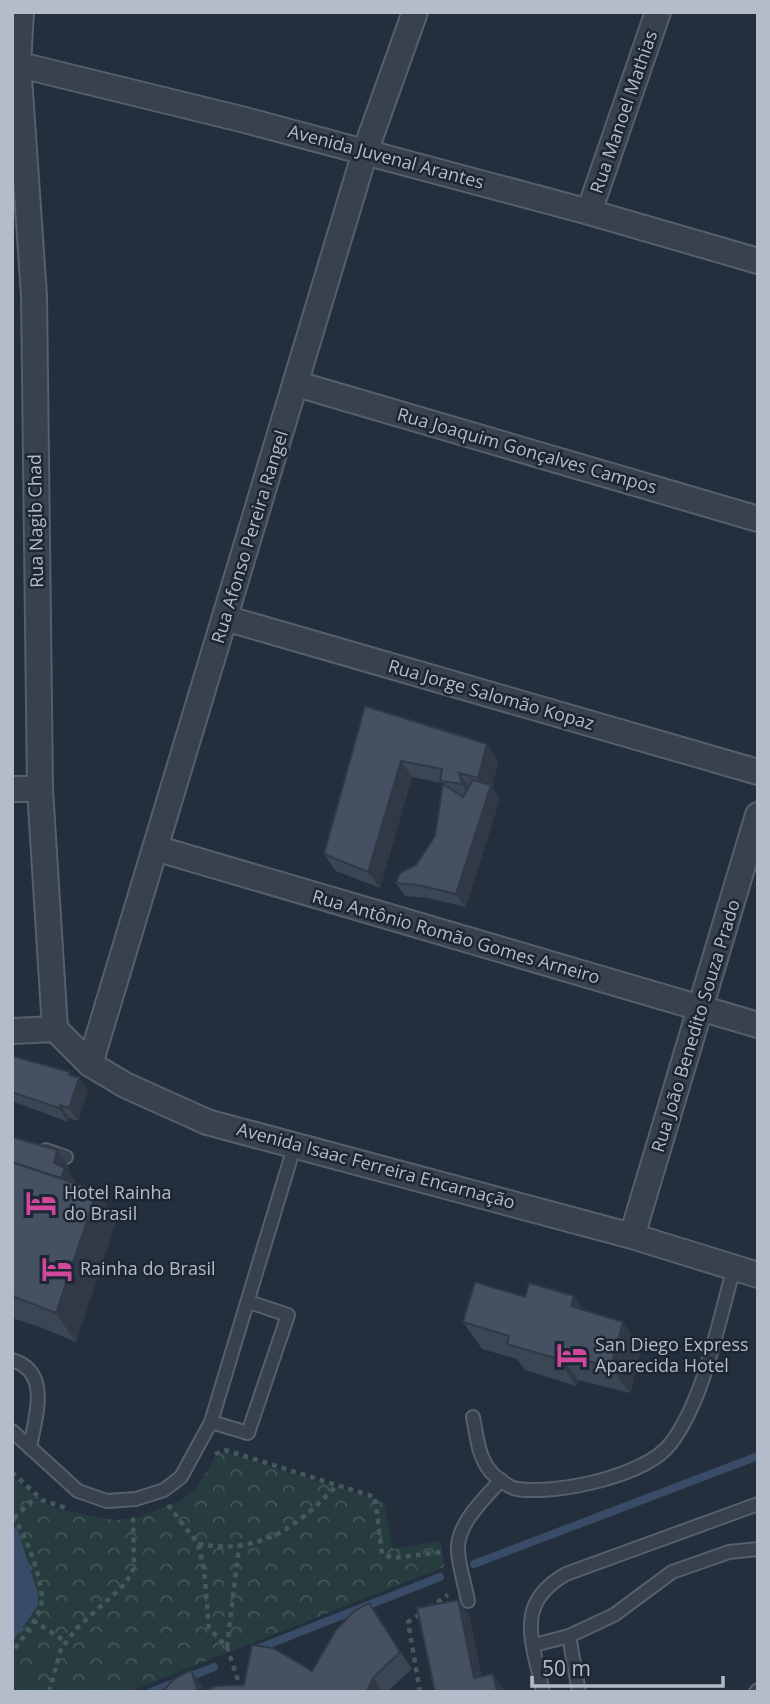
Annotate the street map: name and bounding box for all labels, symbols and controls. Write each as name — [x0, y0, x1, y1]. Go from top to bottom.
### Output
street label: Rua Manoel Mathias — [584, 27, 662, 196]
street label: Avenida Juvenal Arantes — [286, 118, 487, 194]
street label: Rua Joaquim Gonçalves Campos — [395, 401, 660, 499]
street label: Rua Afonso Pereira Rangel — [205, 427, 293, 646]
street label: Rua Nagib Chad — [22, 454, 48, 588]
street label: Rua Jorge Salomão Kopaz — [386, 653, 597, 735]
street label: Rua Antônio Romão Gomes Arneiro — [310, 883, 603, 989]
street label: Rua João Benedito Souza Prado — [645, 896, 745, 1155]
street label: Avenida Isaac Ferreira Encarnação — [235, 1116, 518, 1214]
place label: Hotel Rainha do Brasil — [64, 1180, 172, 1225]
hotel icon: Hotel Rainha do Brasil — [24, 1186, 58, 1220]
hotel icon: Rainha do Brasil — [40, 1252, 74, 1286]
place label: Rainha do Brasil — [80, 1256, 216, 1280]
place label: San Diego Express Aparecida Hotel — [595, 1332, 749, 1377]
hotel icon: San Diego Express Aparecida Hotel — [555, 1338, 589, 1372]
scale bar — [532, 1644, 723, 1688]
text: 50 m — [542, 1654, 591, 1682]

